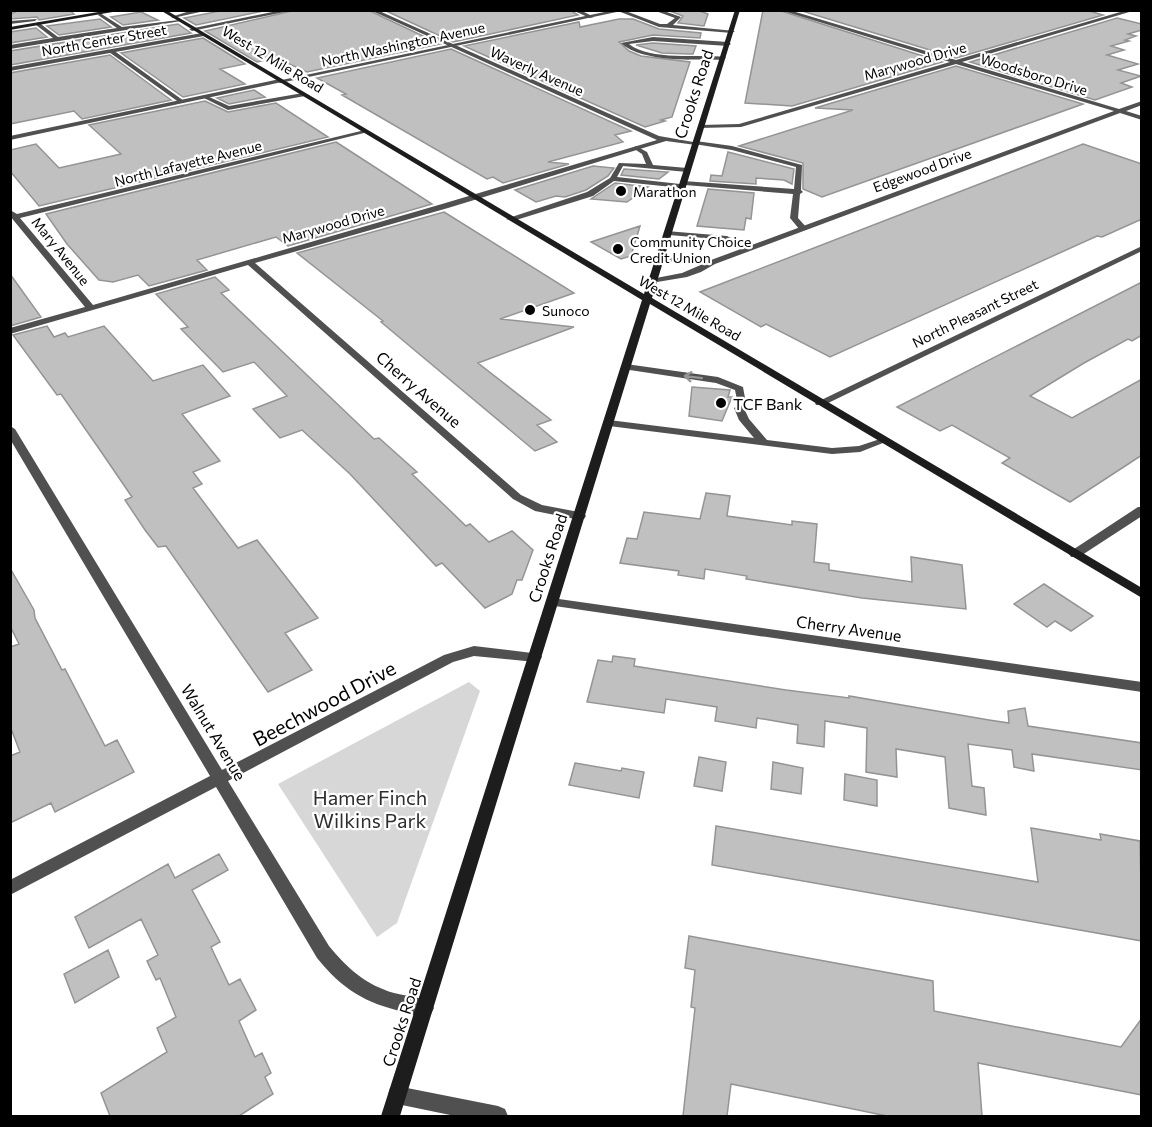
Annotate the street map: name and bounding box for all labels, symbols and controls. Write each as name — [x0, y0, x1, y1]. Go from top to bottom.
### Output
street label: North Washington Avenue — [320, 18, 486, 70]
street label: North Center Street — [40, 21, 168, 59]
street label: West 12 Mile Road — [219, 22, 327, 96]
street label: Marywood Drive — [862, 38, 968, 84]
street label: Waverly Avenue — [488, 43, 586, 99]
street label: Crooks Road — [670, 47, 716, 141]
street label: Woodsboro Drive — [978, 50, 1090, 98]
street label: North Lafayette Avenue — [113, 136, 263, 190]
street label: Edgewood Drive — [871, 144, 973, 196]
place label: Marathon — [633, 183, 697, 200]
marker: Marathon — [614, 184, 628, 198]
street label: Marywood Drive — [280, 201, 386, 247]
street label: Mary Avenue — [28, 213, 94, 289]
place label: Community Choice Credit Union — [630, 233, 751, 266]
marker: Community Choice Credit Union — [611, 242, 625, 256]
street label: West 12 Mile Road — [636, 272, 744, 344]
street label: North Pleasant Street — [909, 275, 1041, 351]
place label: Sunoco — [542, 302, 590, 319]
marker: Sunoco — [523, 303, 537, 317]
street label: Cherry Avenue — [373, 347, 465, 431]
one-way arrow — [683, 371, 703, 382]
place label: TCF Bank — [733, 394, 803, 413]
marker: TCF Bank — [714, 396, 728, 410]
street label: Crooks Road — [524, 511, 570, 605]
street label: Cherry Avenue — [795, 611, 903, 645]
street label: Beechwood Drive — [248, 655, 400, 751]
street label: Walnut Avenue — [178, 680, 250, 784]
park label: Hamer Finch Wilkins Park — [313, 785, 427, 832]
street label: Crooks Road — [378, 975, 424, 1069]

